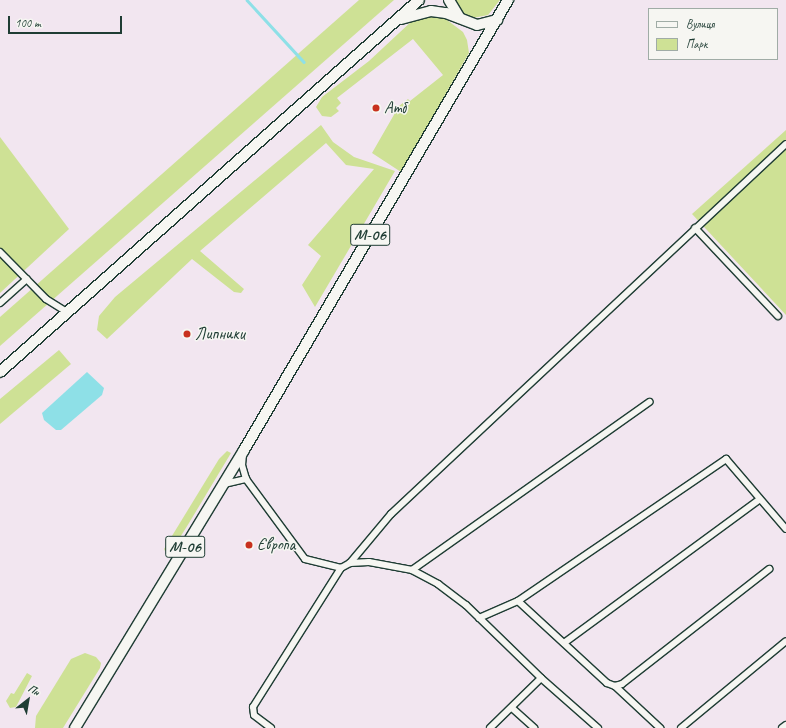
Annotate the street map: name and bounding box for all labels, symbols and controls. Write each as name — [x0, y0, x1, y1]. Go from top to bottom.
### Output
scale bar — [10, 8, 124, 34]
legend — [648, 8, 778, 60]
text: 100 m — [15, 15, 41, 31]
text: Вулиця — [686, 16, 714, 32]
text: Парк — [686, 36, 707, 52]
place label: Атб — [384, 98, 406, 118]
marker: Атб — [371, 103, 381, 113]
road number: М-06 — [350, 221, 390, 249]
place label: Липники — [195, 324, 245, 344]
marker: Липники — [182, 329, 192, 339]
road number: М-06 — [165, 533, 205, 561]
place label: Європа — [257, 535, 295, 555]
marker: Європа — [244, 540, 254, 550]
north arrow — [8, 680, 48, 720]
text: Пн — [26, 681, 43, 699]

